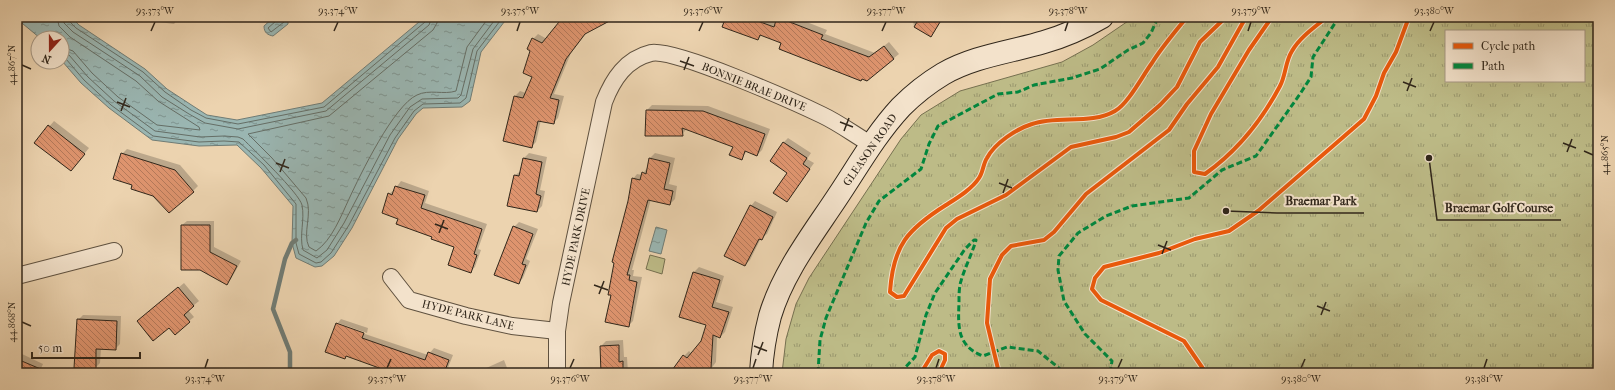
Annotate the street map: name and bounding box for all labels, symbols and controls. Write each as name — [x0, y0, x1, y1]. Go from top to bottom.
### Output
text: 93.373°W — [136, 5, 175, 17]
text: 93.374°W — [318, 5, 359, 17]
text: 93.375°W — [501, 5, 540, 17]
text: 93.376°W — [683, 5, 724, 17]
text: 93.377°W — [867, 5, 906, 17]
text: 93.378°W — [1049, 5, 1089, 17]
text: 93.379°W — [1232, 5, 1272, 17]
text: 93.380°W — [1414, 5, 1455, 17]
north arrow — [30, 30, 70, 70]
legend — [1445, 30, 1585, 82]
text: Cycle path — [1481, 39, 1536, 53]
text: 44.867°N — [6, 44, 18, 85]
text: N — [40, 51, 53, 66]
text: Path — [1481, 59, 1505, 73]
street label: BONNIE BRAE DRIVE — [700, 60, 808, 114]
street label: GLEASON ROAD — [840, 111, 900, 189]
text: 44.865°N — [1599, 135, 1611, 175]
street label: HYDE PARK DRIVE — [559, 187, 593, 287]
callout: Braemar Park — [1277, 189, 1364, 213]
text: Braemar Park — [1285, 194, 1358, 208]
callout: Braemar Golf Course — [1437, 196, 1561, 220]
text: Braemar Golf Course — [1445, 201, 1553, 215]
street label: HYDE PARK LANE — [421, 297, 516, 333]
text: 44.868°N — [6, 301, 18, 342]
scale bar — [32, 334, 140, 360]
text: 50 m — [38, 341, 62, 355]
text: 93.374°W — [185, 373, 226, 385]
text: 93.375°W — [368, 373, 407, 385]
text: 93.376°W — [550, 373, 591, 385]
text: 93.377°W — [734, 373, 773, 385]
text: 93.378°W — [917, 373, 957, 385]
text: 93.379°W — [1099, 373, 1139, 385]
text: 93.380°W — [1281, 373, 1322, 385]
text: 93.381°W — [1465, 373, 1504, 385]

